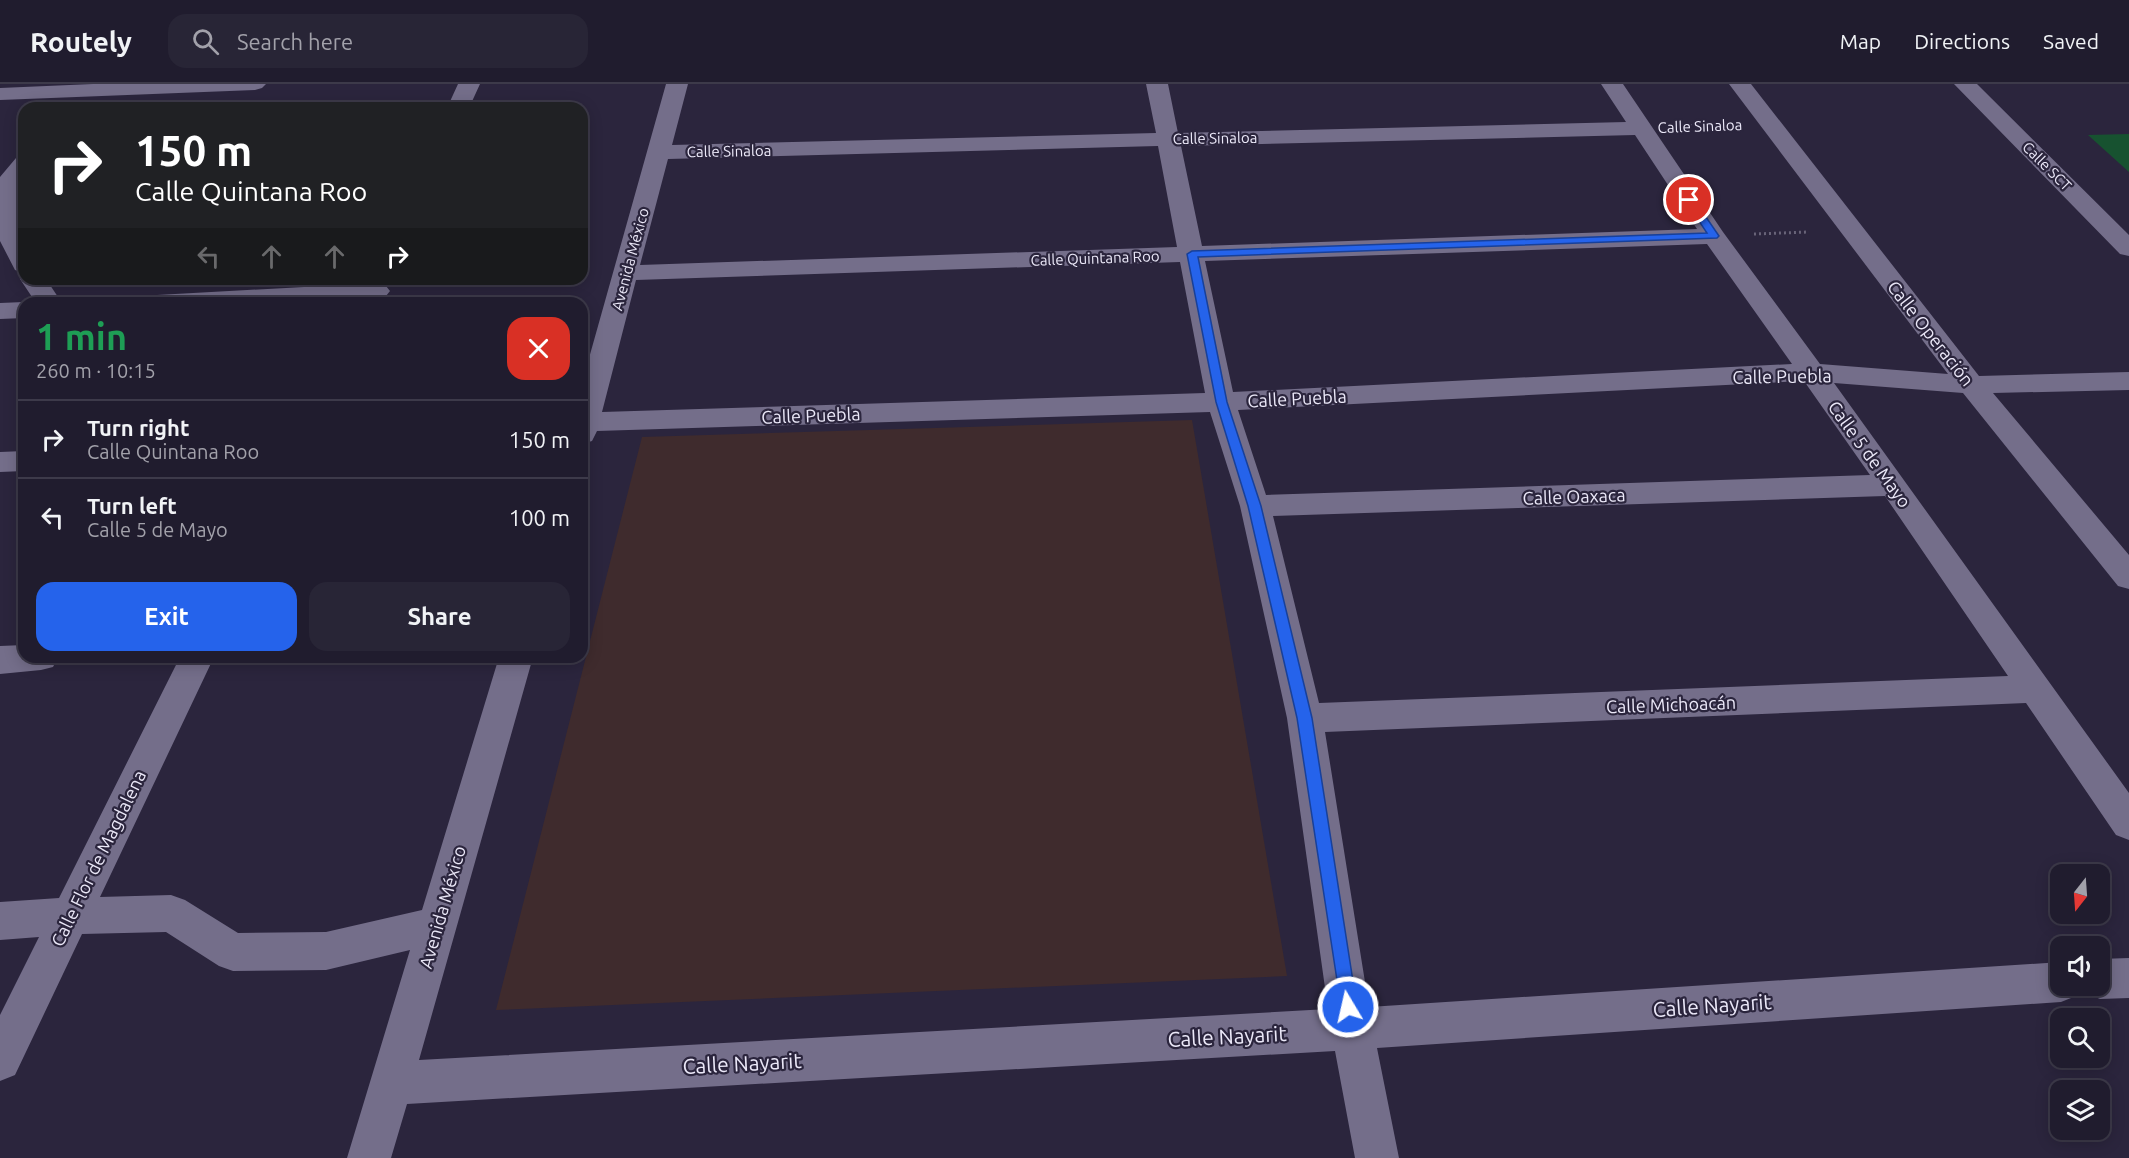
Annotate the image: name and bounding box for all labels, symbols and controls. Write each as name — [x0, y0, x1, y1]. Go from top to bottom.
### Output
search box — [168, 14, 588, 68]
icon: search — [189, 25, 222, 58]
text: Routely — [30, 26, 132, 57]
text: Search here — [237, 29, 353, 54]
text: Map — [1840, 29, 1881, 53]
text: Directions — [1914, 29, 2010, 53]
text: Saved — [2043, 29, 2099, 53]
street label: Calle Sinaloa — [1657, 116, 1743, 136]
icon: right — [36, 126, 114, 204]
text: 150 m — [135, 127, 252, 174]
street label: Calle Sinaloa — [1173, 129, 1257, 147]
street label: Calle SCT — [2019, 138, 2075, 194]
street label: Calle Sinaloa — [687, 142, 771, 160]
pin — [1663, 174, 1714, 225]
text: Calle Quintana Roo — [135, 176, 367, 206]
icon: arrive — [1672, 183, 1705, 216]
street label: Avenida México — [608, 206, 652, 312]
icon: left — [192, 240, 225, 273]
icon: ahead — [255, 240, 288, 273]
icon: ahead — [318, 240, 351, 273]
icon: right — [381, 240, 414, 273]
street label: Calle Quintana Roo — [1030, 247, 1160, 269]
street label: Calle Operación — [1884, 276, 1978, 390]
text: 1 min — [36, 316, 127, 357]
button: close — [507, 317, 570, 380]
text: 260 m · 10:15 — [36, 359, 156, 382]
street label: Calle Puebla — [1732, 365, 1832, 387]
street label: Calle Puebla — [1247, 385, 1347, 411]
street label: Calle 5 de Mayo — [1825, 397, 1915, 511]
street label: Calle Puebla — [761, 403, 861, 427]
text: Turn right — [87, 415, 189, 440]
icon: right — [36, 423, 69, 456]
text: 150 m — [509, 427, 570, 452]
text: Calle Quintana Roo — [87, 440, 259, 463]
street label: Calle Oaxaca — [1522, 484, 1626, 508]
text: Turn left — [87, 493, 177, 518]
icon: left — [36, 501, 69, 534]
text: 100 m — [509, 505, 570, 530]
text: Calle 5 de Mayo — [87, 518, 228, 541]
button: Exit — [36, 582, 297, 651]
button: Share — [309, 582, 570, 651]
street label: Calle Michoacán — [1606, 692, 1736, 716]
street label: Calle Flor de Magdalena — [47, 767, 149, 949]
street label: Avenida México — [415, 843, 469, 971]
north arrow — [2050, 864, 2110, 924]
map controls — [2050, 864, 2110, 1140]
button: sound — [2050, 936, 2110, 996]
position arrow — [1316, 975, 1380, 1039]
street label: Calle Nayarit — [1652, 989, 1772, 1021]
button: search — [2050, 1008, 2110, 1068]
street label: Calle Nayarit — [1167, 1021, 1287, 1051]
street label: Calle Nayarit — [682, 1048, 802, 1078]
button: layers — [2050, 1080, 2110, 1140]

